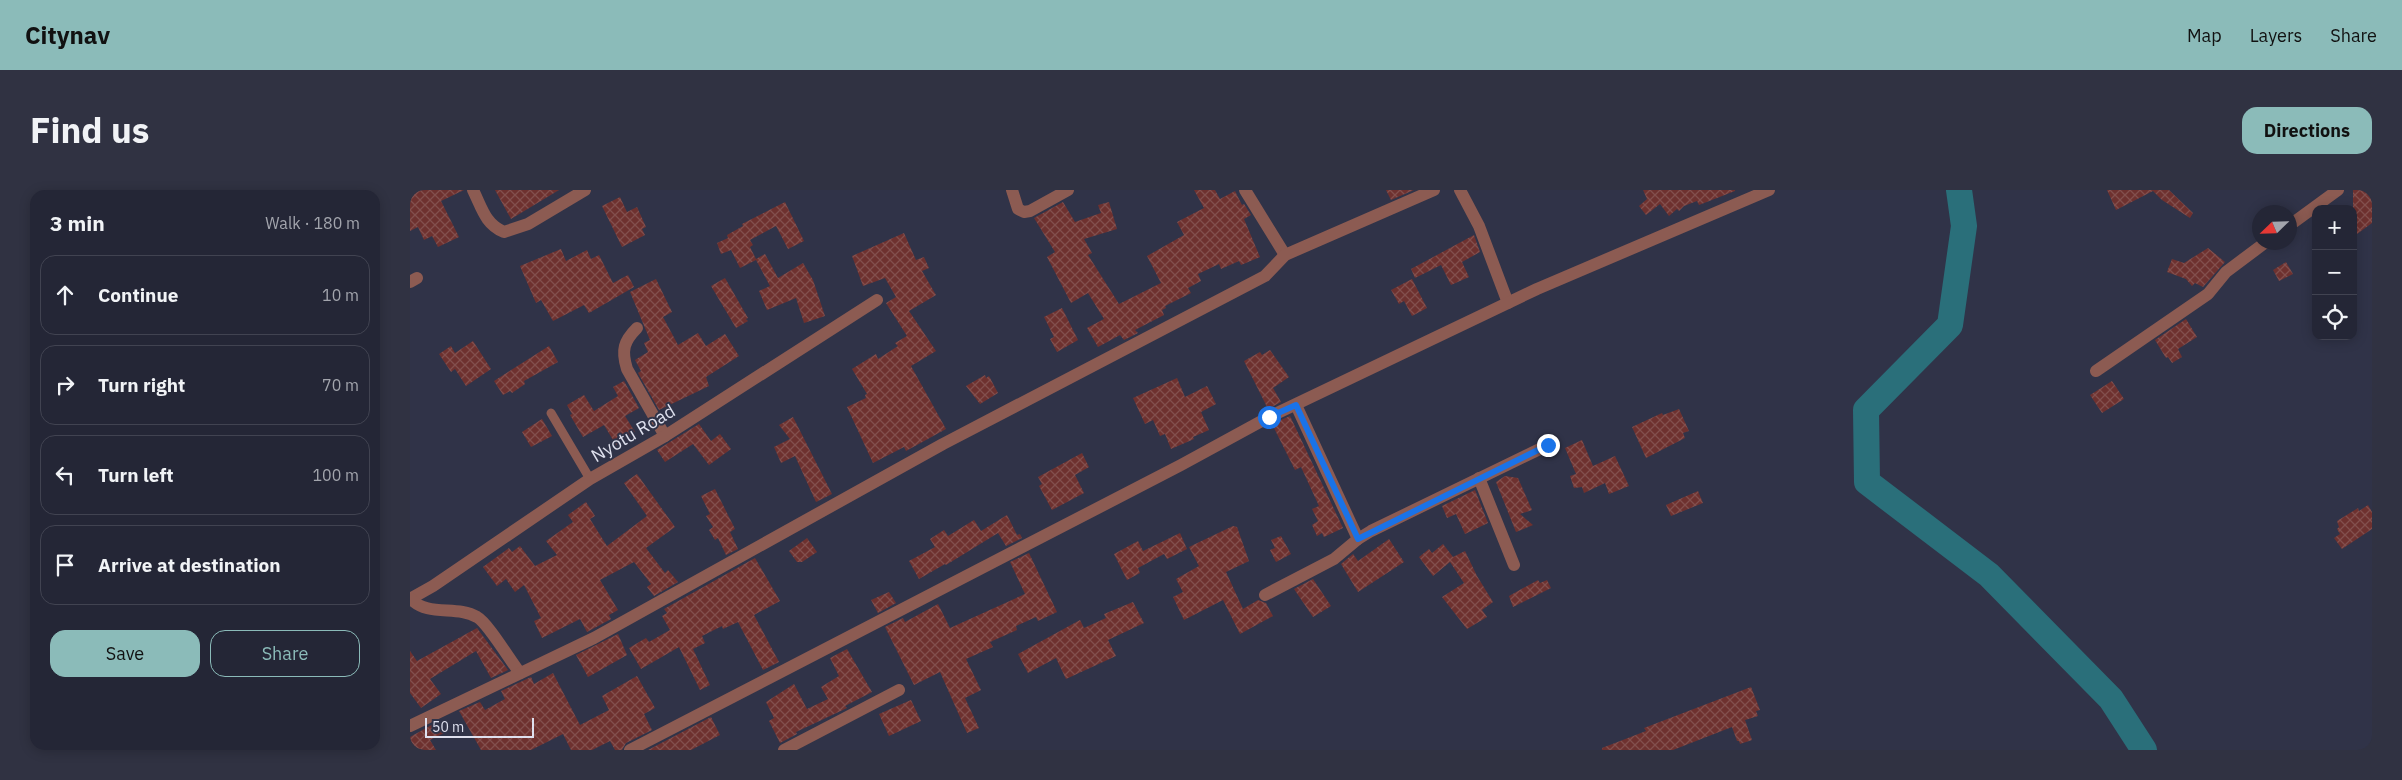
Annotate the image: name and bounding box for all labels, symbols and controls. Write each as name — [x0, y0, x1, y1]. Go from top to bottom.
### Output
text: Citynav — [25, 19, 110, 51]
text: Map — [2187, 24, 2222, 47]
text: Layers — [2250, 24, 2302, 47]
text: Share — [2330, 24, 2377, 47]
text: Find us — [30, 107, 149, 153]
button: Directions — [2242, 107, 2372, 154]
north arrow — [2252, 205, 2297, 250]
map controls — [2312, 205, 2357, 340]
button: + — [2312, 205, 2357, 250]
text: 3 min — [50, 209, 105, 237]
text: Walk · 180 m — [265, 213, 360, 233]
button: − — [2312, 250, 2357, 295]
icon: ahead — [51, 281, 79, 309]
text: Continue — [98, 283, 178, 307]
text: 10 m — [322, 285, 359, 305]
button: locate — [2312, 295, 2357, 340]
icon: right — [51, 371, 79, 399]
text: Turn right — [98, 373, 185, 397]
text: 70 m — [322, 375, 359, 395]
street label: Nyotu Road — [587, 399, 679, 467]
route start — [1258, 406, 1281, 429]
route end — [1537, 434, 1560, 457]
icon: left — [51, 461, 79, 489]
text: Turn left — [98, 463, 174, 487]
text: 100 m — [312, 465, 359, 485]
icon: arrive — [51, 551, 79, 579]
text: Arrive at destination — [98, 553, 281, 577]
button: Save — [50, 630, 200, 677]
button: Share — [210, 630, 360, 677]
scale bar — [425, 715, 534, 738]
text: 50 m — [432, 718, 464, 736]

